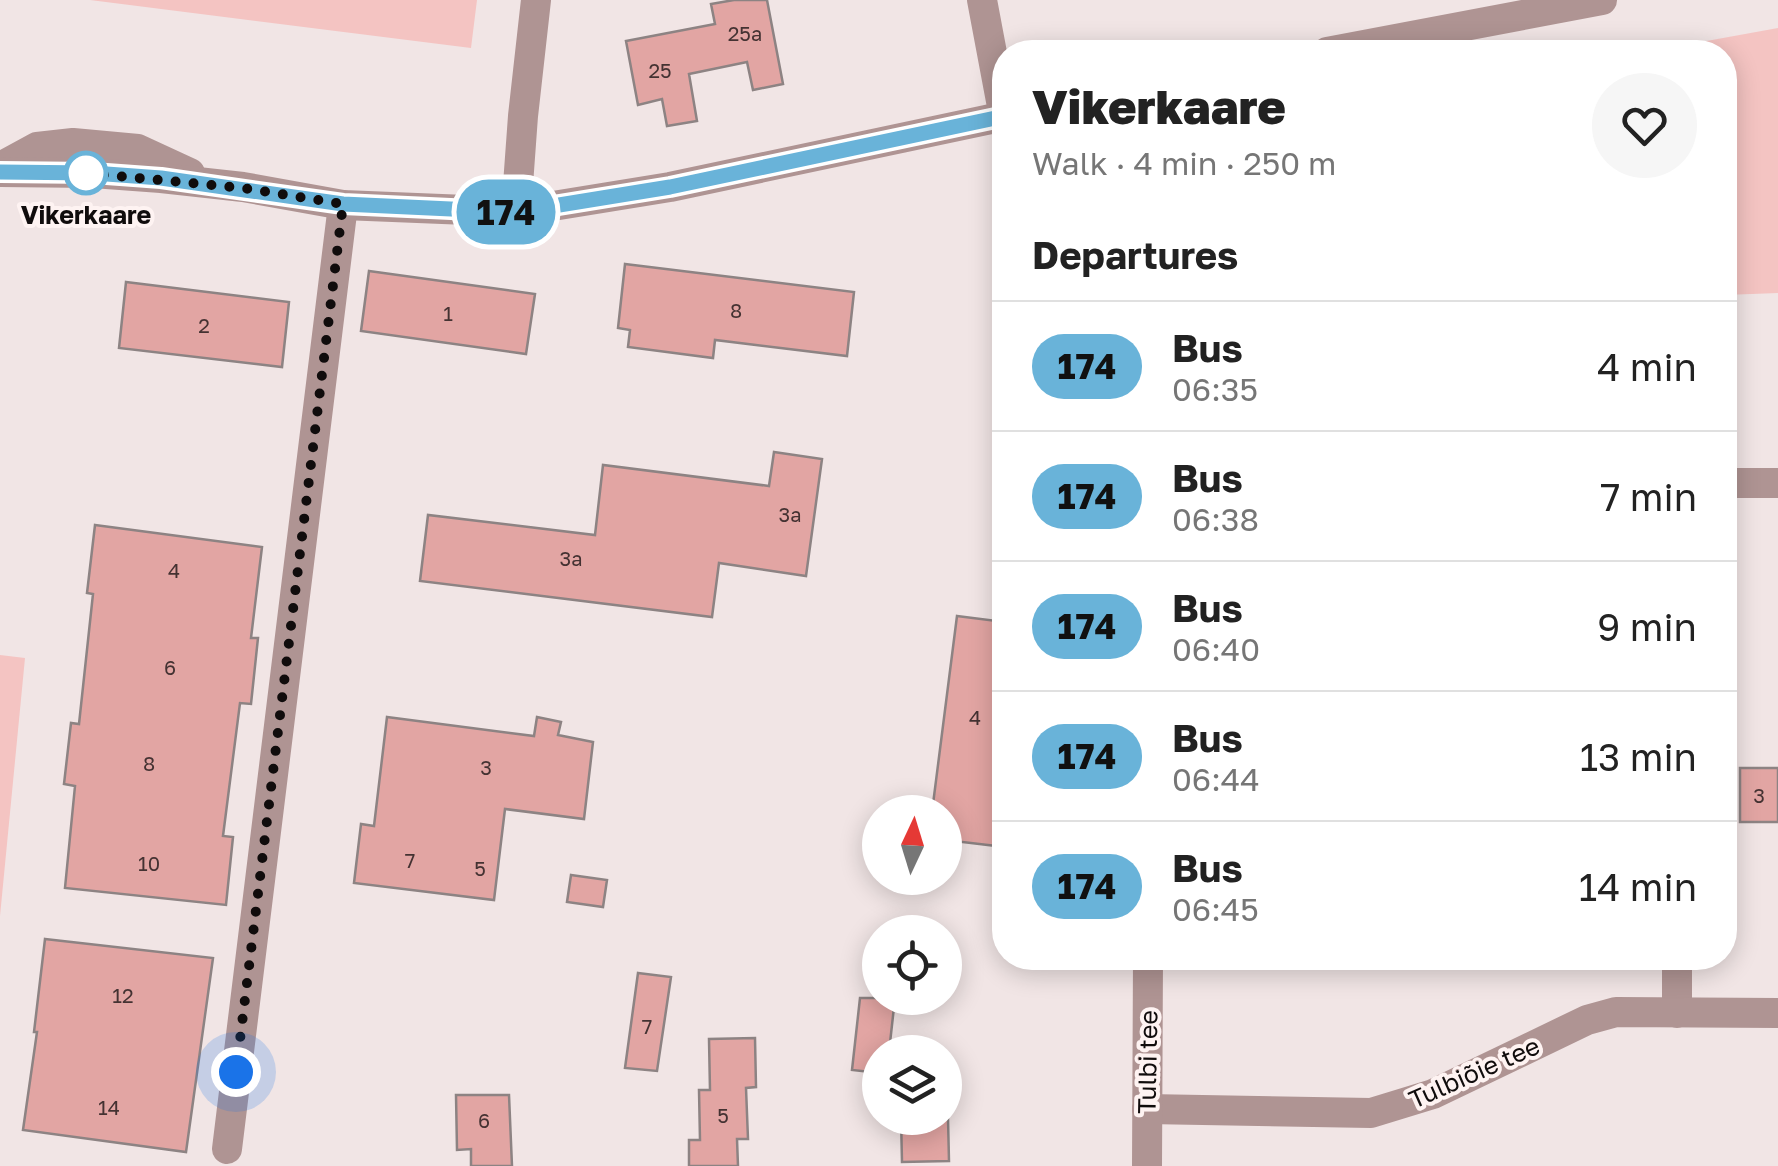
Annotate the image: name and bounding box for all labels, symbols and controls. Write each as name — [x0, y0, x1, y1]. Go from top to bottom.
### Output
house number: 25a — [728, 21, 762, 45]
house number: 25 — [648, 58, 672, 82]
button: heart — [1592, 73, 1697, 178]
text: Vikerkaare — [1032, 77, 1286, 135]
text: Walk · 4 min · 250 m — [1032, 144, 1336, 182]
marker: Vikerkaare — [65, 152, 107, 194]
line badge: 174 — [448, 180, 564, 244]
text: 174 — [477, 191, 535, 233]
place label: Vikerkaare — [21, 199, 151, 230]
text: Departures — [1032, 232, 1238, 277]
house number: 8 — [730, 298, 742, 322]
house number: 1 — [443, 301, 453, 325]
house number: 2 — [198, 313, 210, 337]
text: Bus — [1172, 325, 1243, 370]
text: 4 min — [1597, 344, 1697, 389]
text: 174 — [1058, 345, 1116, 387]
text: 06:35 — [1172, 370, 1258, 408]
text: Bus — [1172, 455, 1243, 500]
text: 7 min — [1600, 474, 1697, 519]
text: 174 — [1058, 475, 1116, 517]
text: 06:38 — [1172, 500, 1259, 538]
house number: 3a — [779, 502, 802, 526]
house number: 3a — [560, 546, 583, 570]
house number: 4 — [168, 558, 180, 582]
text: Bus — [1172, 585, 1243, 630]
text: 9 min — [1597, 604, 1697, 649]
text: 174 — [1058, 605, 1116, 647]
text: 06:40 — [1172, 630, 1260, 668]
house number: 6 — [164, 655, 176, 679]
house number: 4 — [969, 705, 981, 729]
text: Bus — [1172, 715, 1243, 760]
text: 13 min — [1580, 734, 1697, 779]
text: 174 — [1058, 735, 1116, 777]
house number: 8 — [143, 751, 155, 775]
house number: 3 — [480, 755, 492, 779]
text: 06:44 — [1172, 760, 1260, 798]
house number: 3 — [1753, 783, 1765, 807]
north arrow — [862, 795, 962, 895]
map controls — [862, 795, 962, 1135]
text: Bus — [1172, 845, 1243, 890]
house number: 7 — [405, 848, 415, 872]
house number: 10 — [138, 851, 160, 875]
house number: 5 — [474, 856, 486, 880]
text: 14 min — [1579, 864, 1697, 909]
text: 174 — [1058, 865, 1116, 907]
text: 06:45 — [1172, 890, 1259, 928]
button: locate — [862, 915, 962, 1015]
house number: 12 — [112, 983, 134, 1007]
street label: Tulbi tee — [1131, 1010, 1163, 1114]
house number: 7 — [642, 1014, 652, 1038]
street label: Tulbiõie tee — [1404, 1029, 1544, 1115]
button: layers — [862, 1035, 962, 1135]
your location — [211, 1047, 261, 1097]
house number: 14 — [98, 1095, 120, 1119]
house number: 5 — [717, 1103, 729, 1127]
house number: 6 — [478, 1108, 490, 1132]

